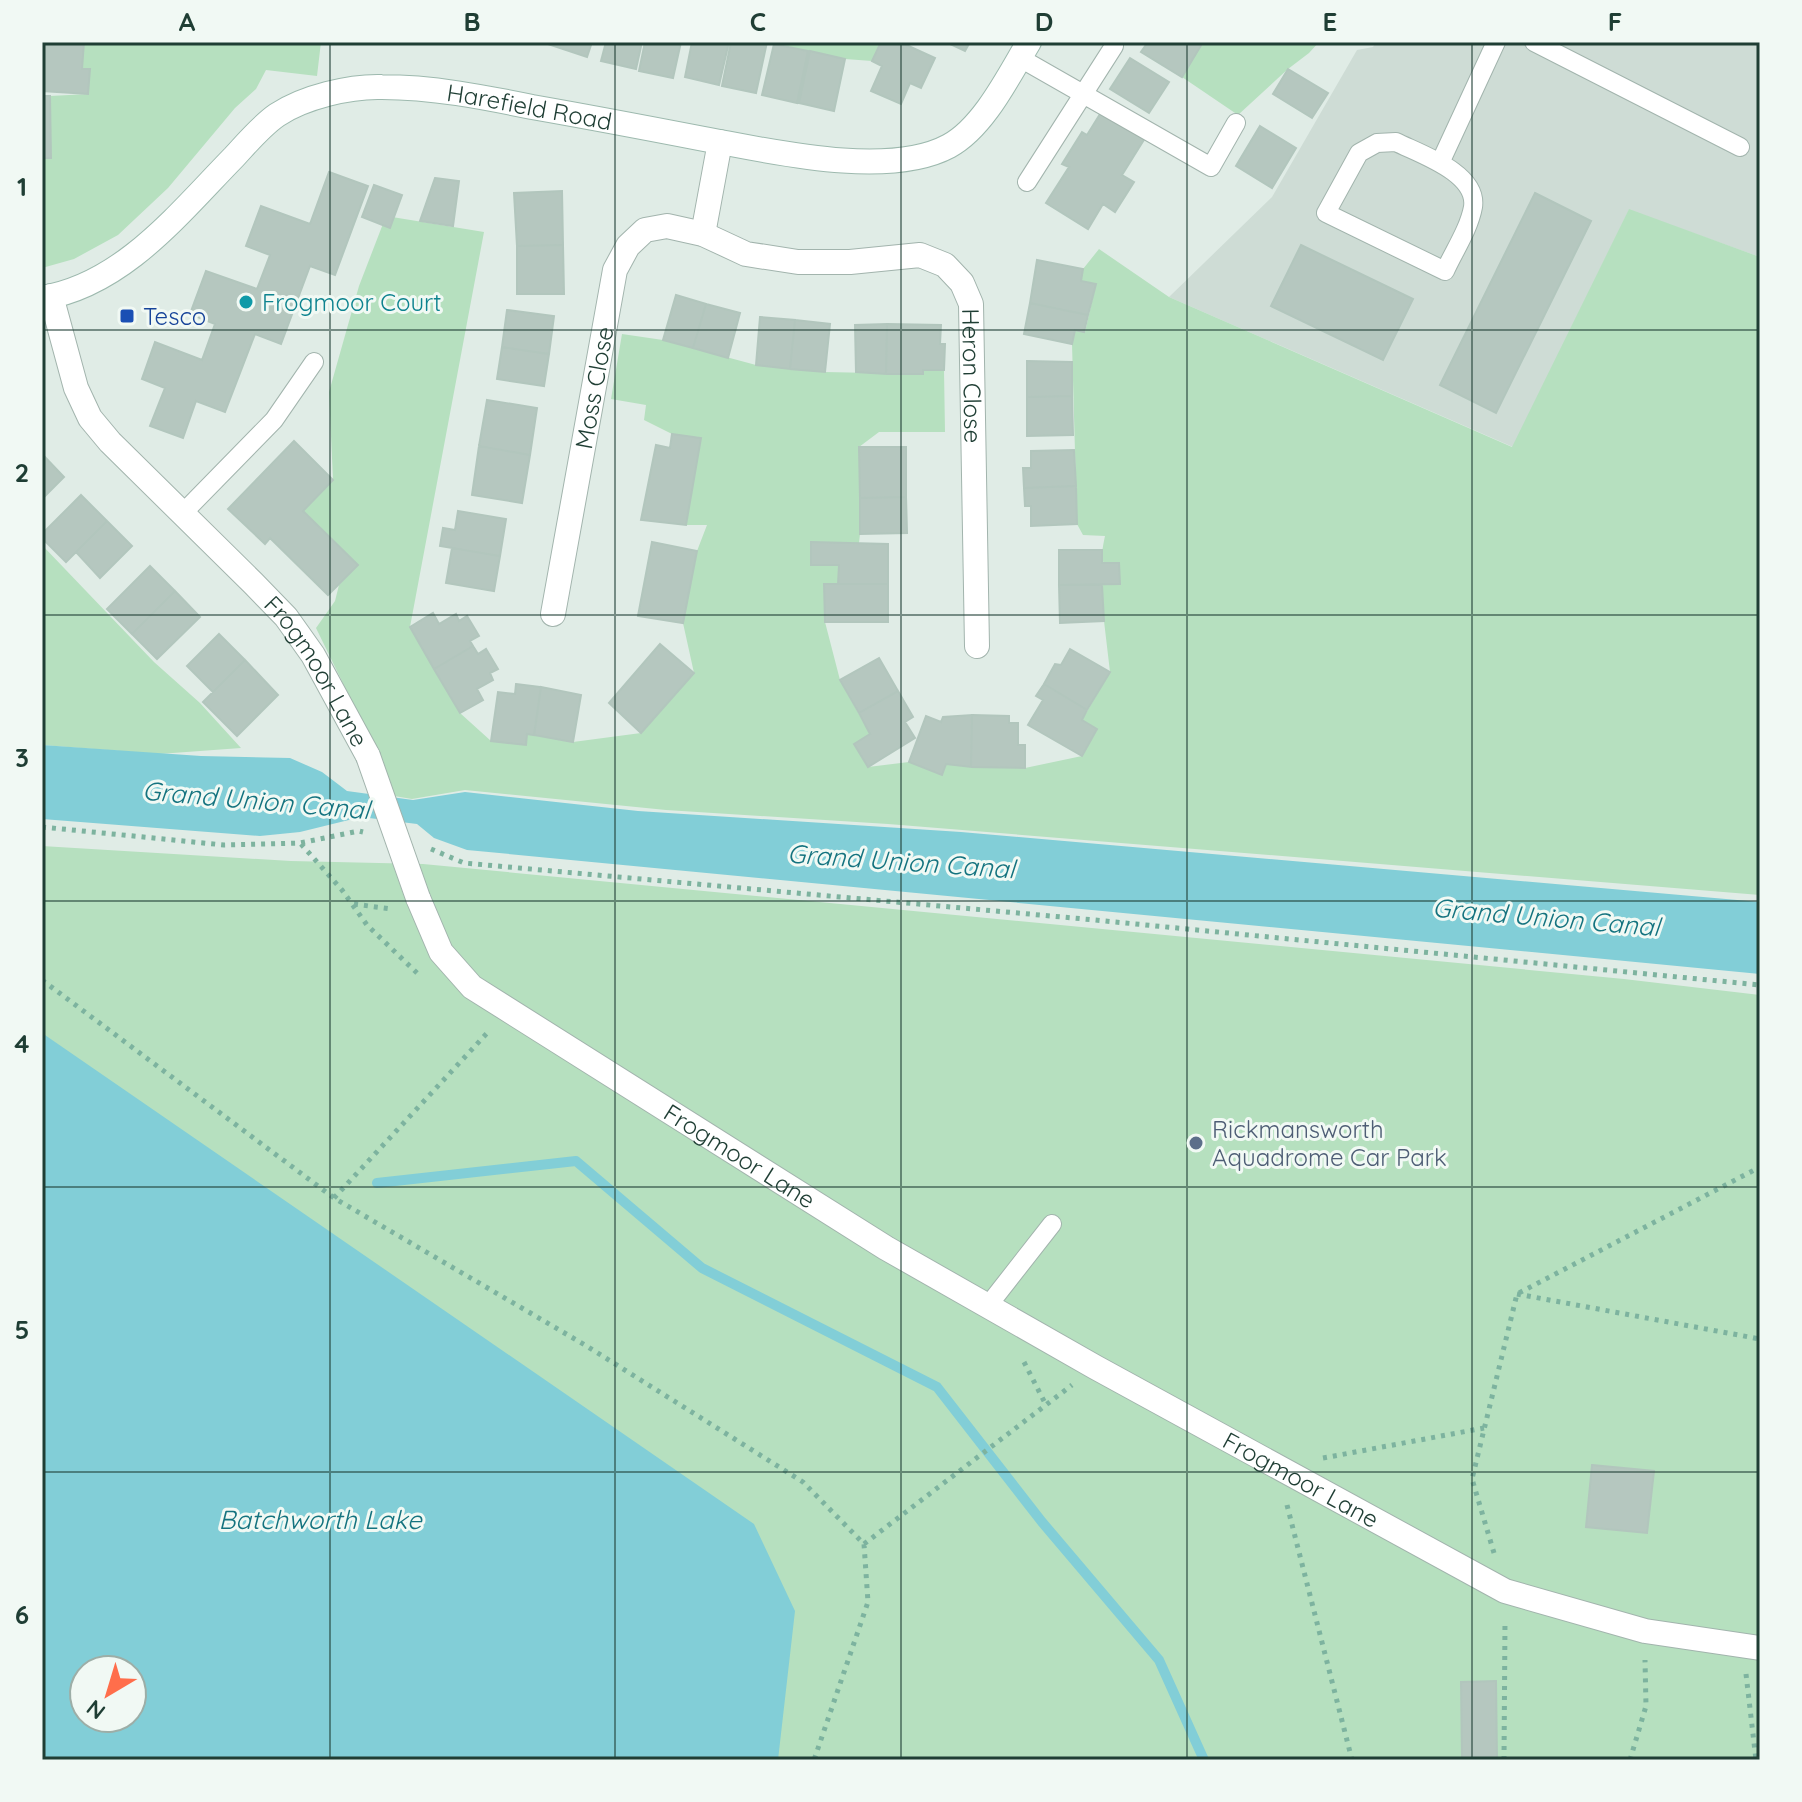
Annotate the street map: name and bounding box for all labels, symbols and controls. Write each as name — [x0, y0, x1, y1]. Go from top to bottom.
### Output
text: A — [179, 5, 196, 38]
text: B — [463, 5, 481, 38]
text: C — [750, 5, 766, 38]
text: D — [1035, 5, 1053, 38]
text: E — [1323, 5, 1337, 38]
text: F — [1608, 5, 1622, 38]
street label: Harefield Road — [445, 77, 614, 136]
text: 1 — [17, 170, 27, 203]
place label: Frogmoor Court — [262, 287, 441, 317]
marker: Frogmoor Court — [237, 293, 255, 311]
place label: Tesco — [143, 301, 206, 331]
marker: Tesco — [118, 307, 136, 325]
street label: Heron Close — [956, 308, 988, 443]
street label: Moss Close — [568, 324, 620, 451]
text: 2 — [15, 456, 29, 489]
street label: Frogmoor Lane — [258, 589, 375, 752]
text: 3 — [15, 741, 29, 774]
water label: Grand Union Canal — [141, 774, 374, 827]
water label: Grand Union Canal — [786, 837, 1019, 886]
water label: Grand Union Canal — [1431, 891, 1664, 944]
text: 4 — [14, 1027, 30, 1060]
street label: Frogmoor Lane — [659, 1097, 821, 1215]
place label: Rickmansworth Aquadrome Car Park — [1212, 1114, 1447, 1172]
marker: Rickmansworth Aquadrome Car Park — [1187, 1134, 1205, 1152]
text: 5 — [15, 1313, 29, 1346]
street label: Frogmoor Lane — [1218, 1425, 1384, 1534]
water label: Batchworth Lake — [218, 1503, 423, 1536]
text: 6 — [15, 1598, 29, 1631]
north arrow — [68, 1654, 148, 1734]
text: N — [81, 1694, 111, 1726]

